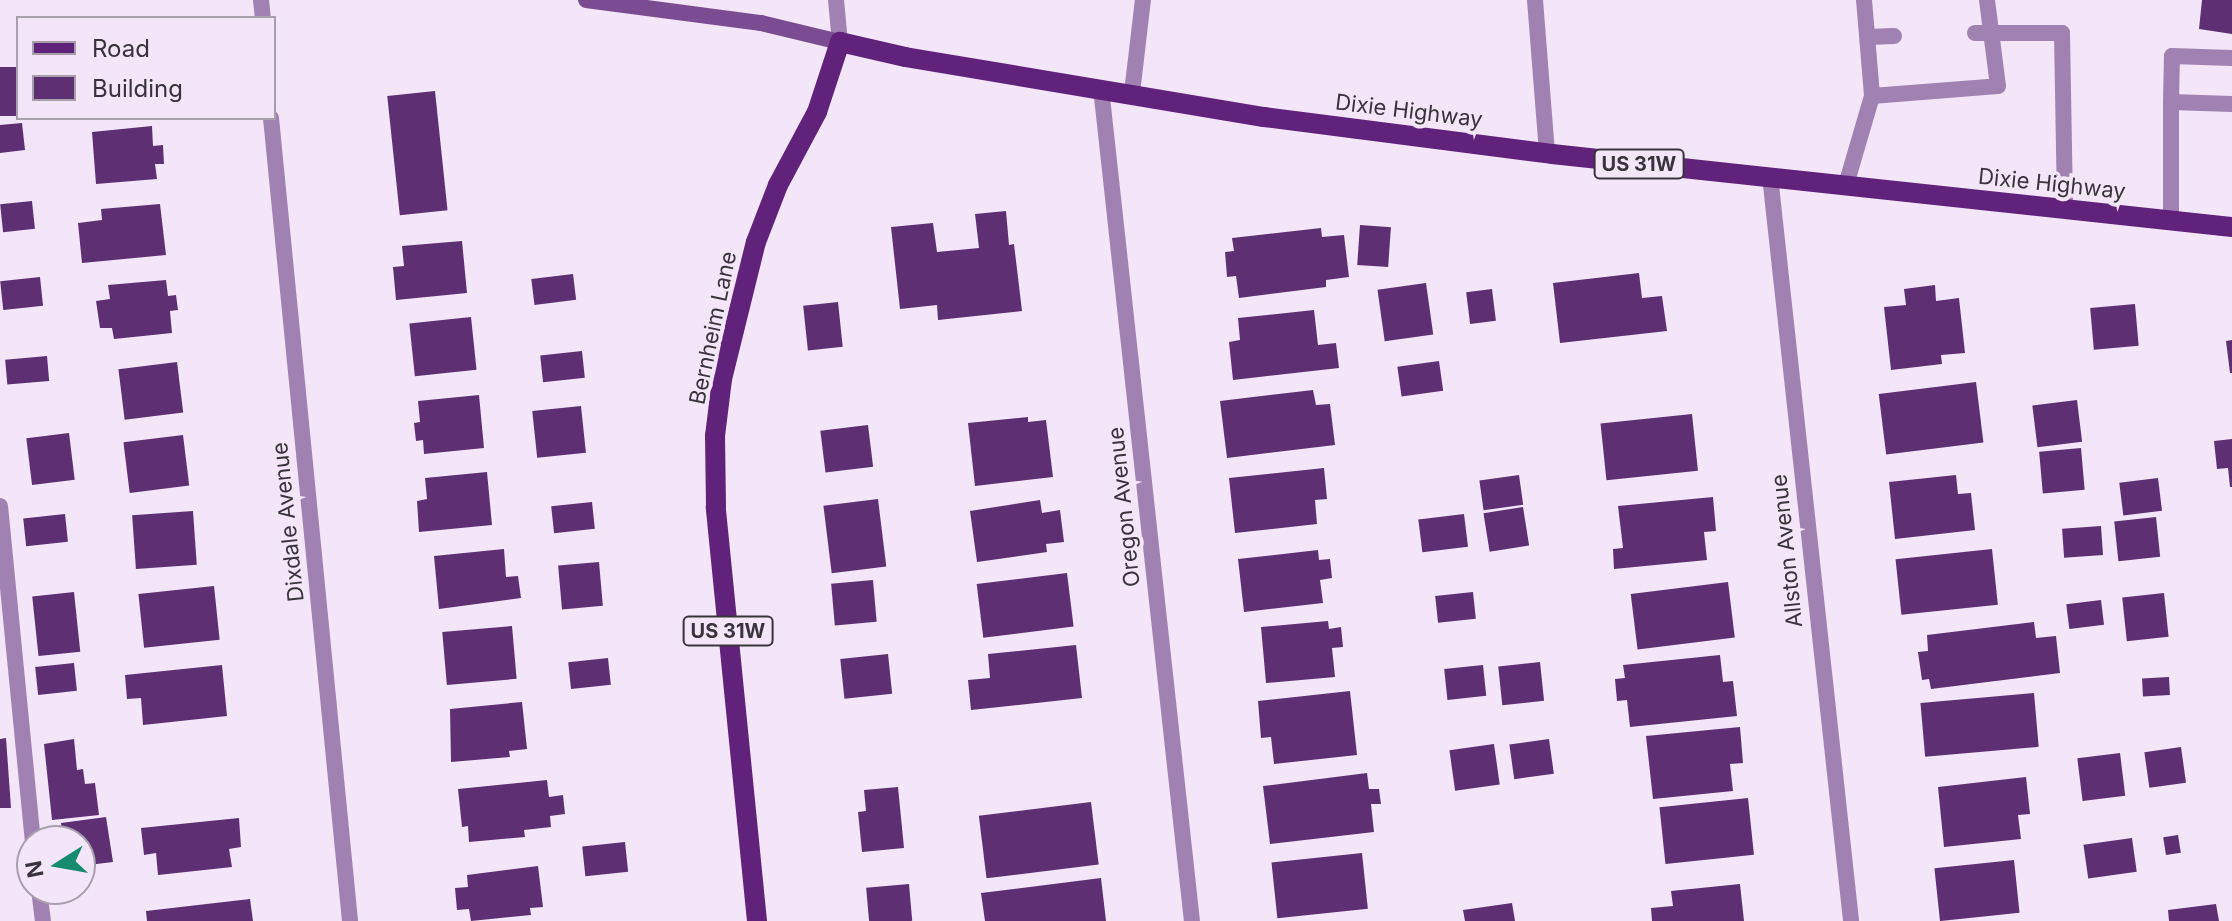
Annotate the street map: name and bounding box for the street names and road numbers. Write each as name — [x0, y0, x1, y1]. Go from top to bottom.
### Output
street label: Dixie Highway — [1334, 89, 1484, 133]
road number: US 31W — [1593, 148, 1685, 180]
street label: Dixie Highway — [1977, 163, 2127, 205]
street label: Bernheim Lane — [684, 249, 742, 407]
street label: Oregon Avenue — [1102, 426, 1146, 588]
street label: Dixdale Avenue — [267, 441, 309, 603]
street label: Allston Avenue — [1766, 473, 1808, 629]
road number: US 31W — [682, 615, 774, 647]

